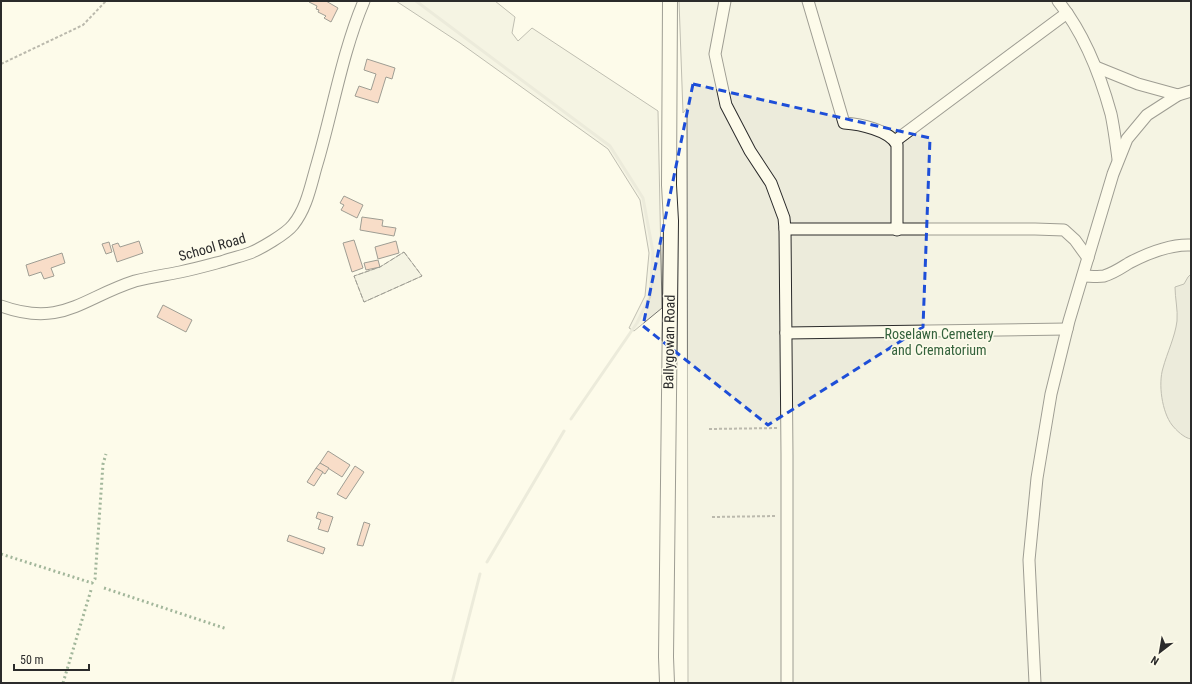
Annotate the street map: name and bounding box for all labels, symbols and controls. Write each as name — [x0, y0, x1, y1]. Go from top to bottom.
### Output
street label: School Road — [177, 230, 247, 264]
street label: Ballygowan Road — [660, 295, 678, 389]
park label: Roselawn Cemetery and Crematorium — [885, 326, 994, 358]
north arrow — [1140, 632, 1180, 672]
scale bar — [14, 646, 89, 672]
text: 50 m — [20, 653, 44, 667]
text: N — [1149, 653, 1161, 667]

